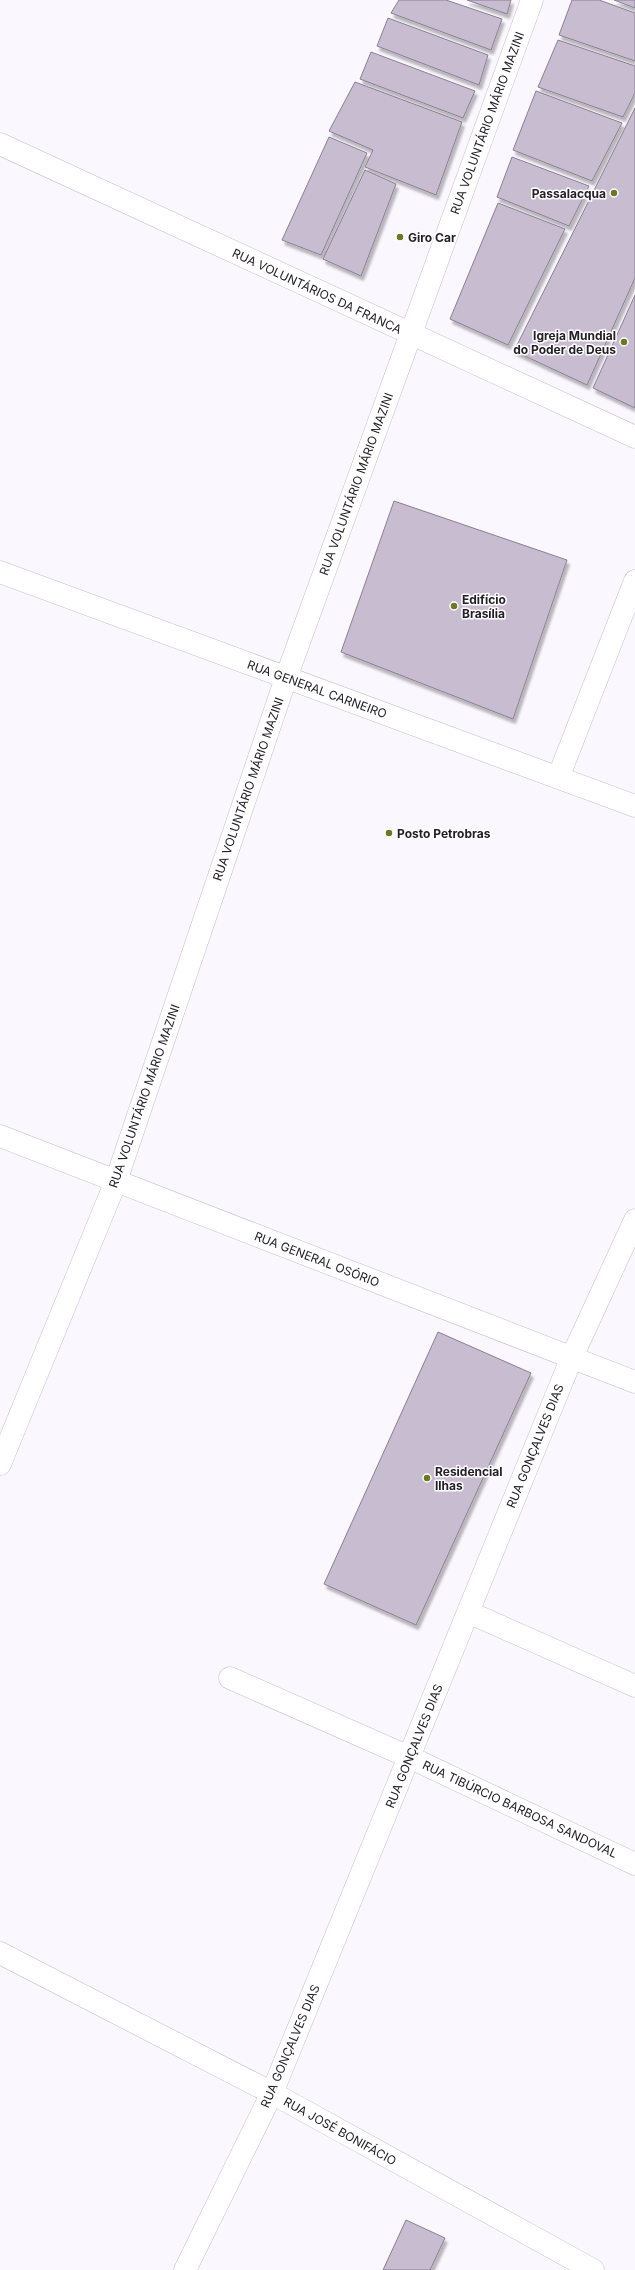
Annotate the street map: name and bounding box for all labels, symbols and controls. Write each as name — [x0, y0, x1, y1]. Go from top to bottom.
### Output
street label: RUA VOLUNTÁRIO MÁRIO MAZINI — [447, 30, 527, 216]
place label: Passalacqua — [532, 186, 606, 201]
marker: Passalacqua — [609, 188, 619, 198]
place label: Giro Car — [408, 230, 456, 245]
marker: Giro Car — [395, 232, 405, 242]
street label: RUA VOLUNTÁRIOS DA FRANCA — [230, 245, 404, 337]
place label: Igreja Mundial do Poder de Deus — [513, 328, 616, 357]
marker: Igreja Mundial do Poder de Deus — [619, 337, 629, 347]
street label: RUA VOLUNTÁRIO MÁRIO MAZINI — [316, 391, 396, 577]
place label: Edifício Brasília — [462, 592, 506, 621]
marker: Edifício Brasília — [449, 601, 459, 611]
street label: RUA GENERAL CARNEIRO — [245, 657, 389, 721]
street label: RUA VOLUNTÁRIO MÁRIO MAZINI — [209, 695, 287, 883]
place label: Posto Petrobras — [397, 826, 491, 841]
marker: Posto Petrobras — [384, 828, 394, 838]
street label: RUA VOLUNTÁRIO MÁRIO MAZINI — [105, 1002, 183, 1190]
street label: RUA GENERAL OSÓRIO — [252, 1228, 382, 1290]
street label: RUA GONÇALVES DIAS — [503, 1382, 567, 1510]
place label: Residencial Ilhas — [435, 1464, 503, 1493]
marker: Residencial Ilhas — [422, 1473, 432, 1483]
street label: RUA GONÇALVES DIAS — [382, 1682, 446, 1810]
street label: RUA TIBÚRCIO BARBOSA SANDOVAL — [420, 1757, 620, 1861]
street label: RUA GONÇALVES DIAS — [257, 1982, 323, 2110]
street label: RUA JOSÉ BONIFÁCIO — [281, 2094, 399, 2168]

